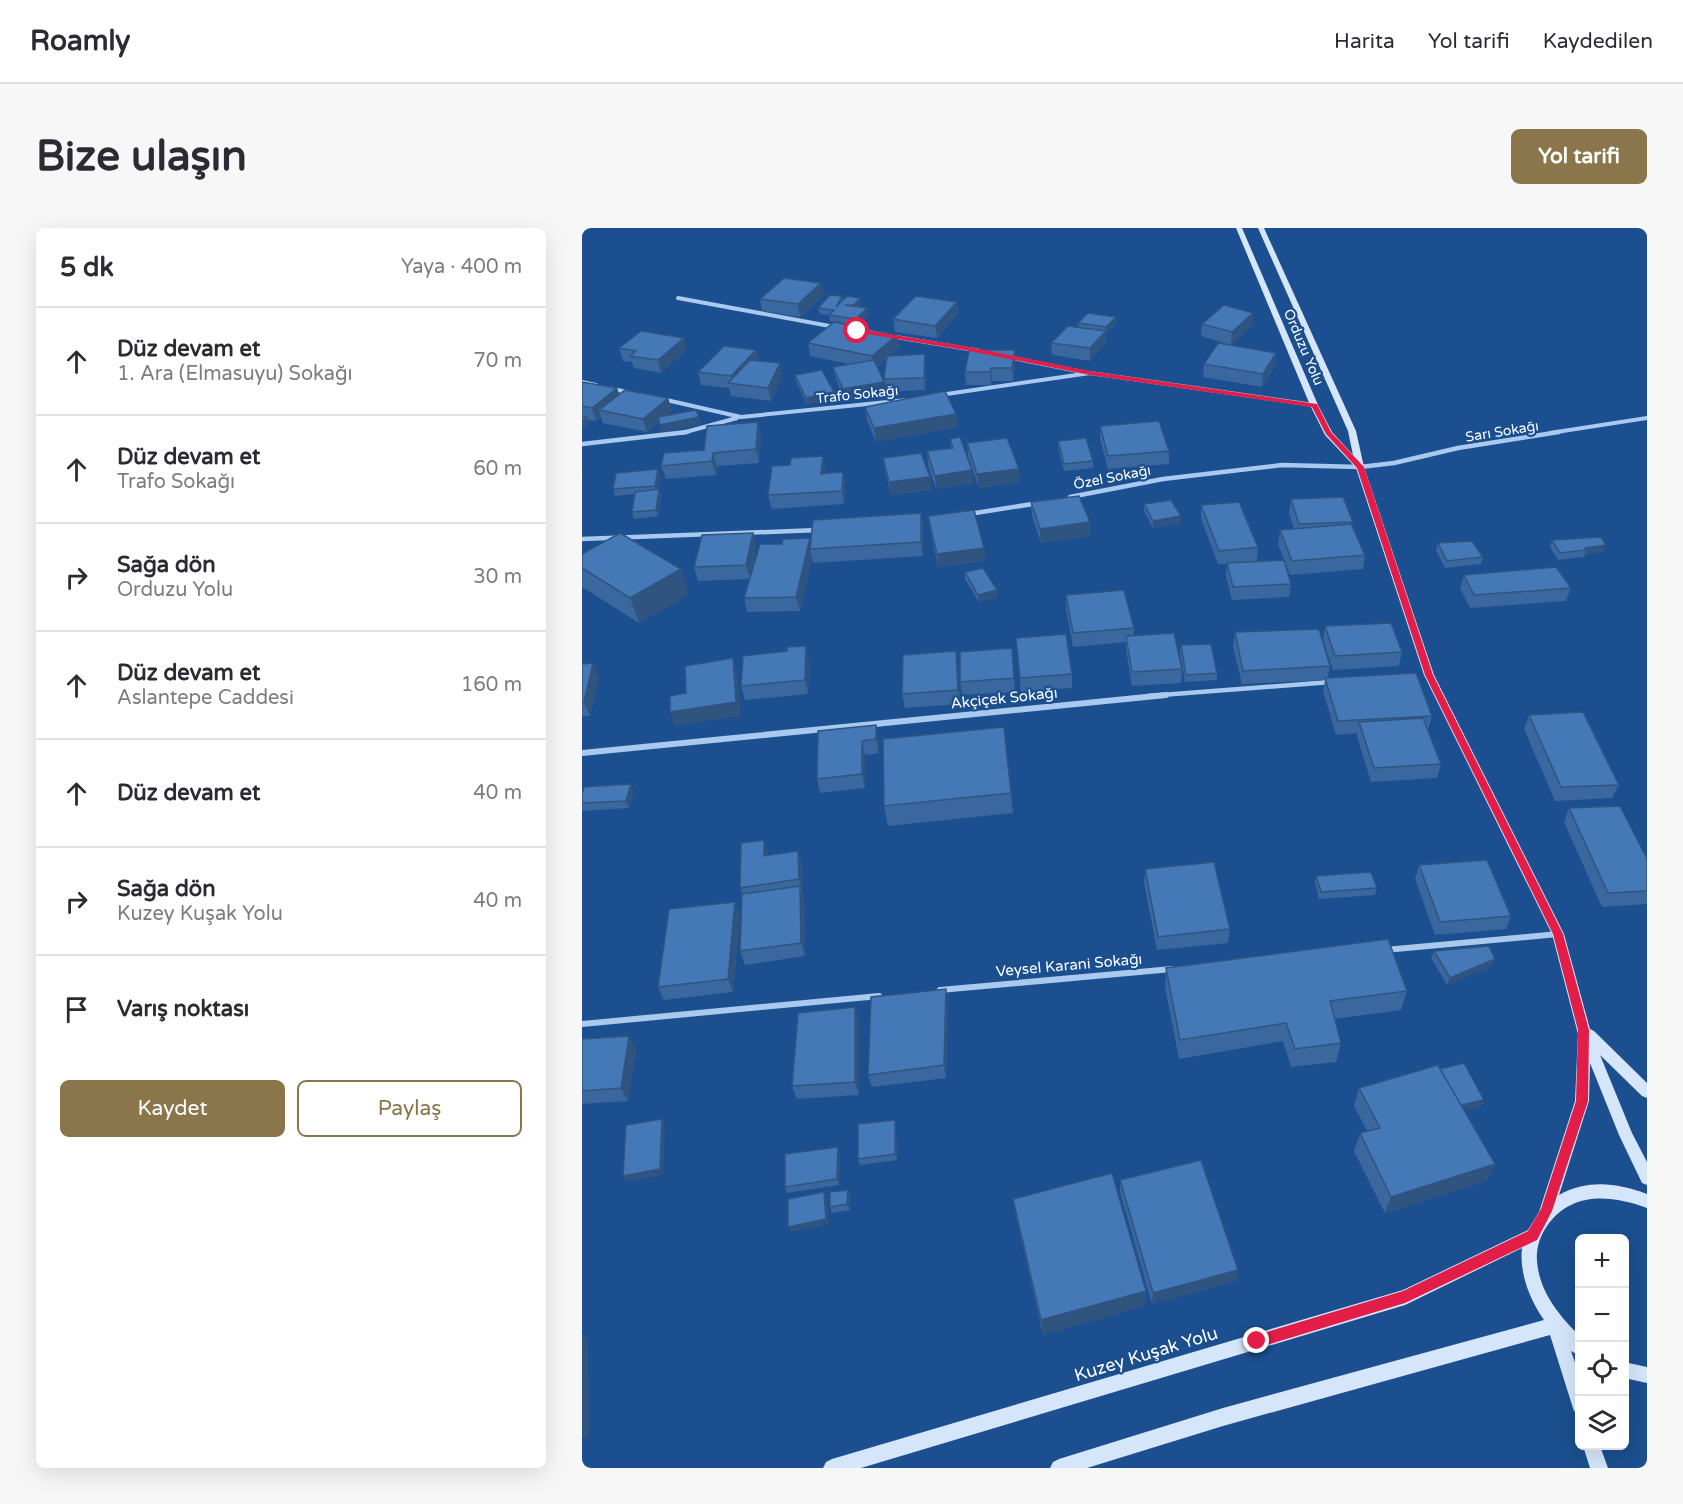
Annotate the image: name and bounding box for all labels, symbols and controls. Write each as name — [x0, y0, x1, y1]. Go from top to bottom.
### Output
text: Roamly — [30, 24, 130, 58]
text: Harita — [1334, 29, 1395, 54]
text: Yol tarifi — [1428, 29, 1510, 54]
text: Kaydedilen — [1543, 29, 1653, 54]
button: Yol tarifi — [1511, 129, 1647, 184]
text: Bize ulaşın — [36, 131, 247, 182]
text: 5 dk — [60, 252, 114, 283]
text: Yaya · 400 m — [401, 255, 522, 279]
street label: Orduzu Yolu — [1280, 306, 1327, 388]
route start — [843, 317, 869, 343]
text: Düz devam et — [117, 336, 260, 362]
icon: ahead — [60, 345, 93, 378]
text: 70 m — [473, 349, 522, 373]
text: 1. Ara (Elmasuyu) Sokağı — [117, 362, 353, 386]
street label: Trafo Sokağı — [815, 382, 899, 407]
street label: Sarı Sokağı — [1464, 417, 1540, 446]
text: Düz devam et — [117, 444, 260, 470]
icon: ahead — [60, 453, 93, 486]
text: 60 m — [473, 457, 522, 481]
street label: Özel Sokağı — [1072, 462, 1152, 493]
text: Trafo Sokağı — [117, 470, 235, 494]
text: Sağa dön — [117, 552, 216, 578]
icon: right — [60, 561, 93, 594]
text: 30 m — [473, 565, 522, 589]
text: Orduzu Yolu — [117, 578, 233, 602]
text: Düz devam et — [117, 660, 260, 686]
icon: ahead — [60, 669, 93, 702]
text: 160 m — [461, 673, 522, 697]
street label: Akçiçek Sokağı — [950, 683, 1058, 713]
text: Aslantepe Caddesi — [117, 686, 294, 710]
icon: ahead — [60, 777, 93, 810]
text: Düz devam et — [117, 780, 260, 806]
text: 40 m — [473, 781, 522, 805]
text: Sağa dön — [117, 876, 216, 902]
icon: right — [60, 885, 93, 918]
text: 40 m — [473, 889, 522, 913]
text: Kuzey Kuşak Yolu — [117, 902, 283, 926]
street label: Veysel Karani Sokağı — [995, 950, 1143, 980]
icon: arrive — [60, 993, 93, 1026]
text: Varış noktası — [117, 996, 249, 1022]
button: Kaydet — [60, 1080, 285, 1137]
button: Paylaş — [297, 1080, 522, 1137]
map controls — [1575, 1234, 1629, 1450]
button: + — [1575, 1234, 1629, 1288]
button: − — [1575, 1288, 1629, 1342]
street label: Kuzey Kuşak Yolu — [1071, 1322, 1221, 1386]
route end — [1243, 1327, 1269, 1353]
button: locate — [1575, 1342, 1629, 1396]
button: layers — [1575, 1396, 1629, 1450]

